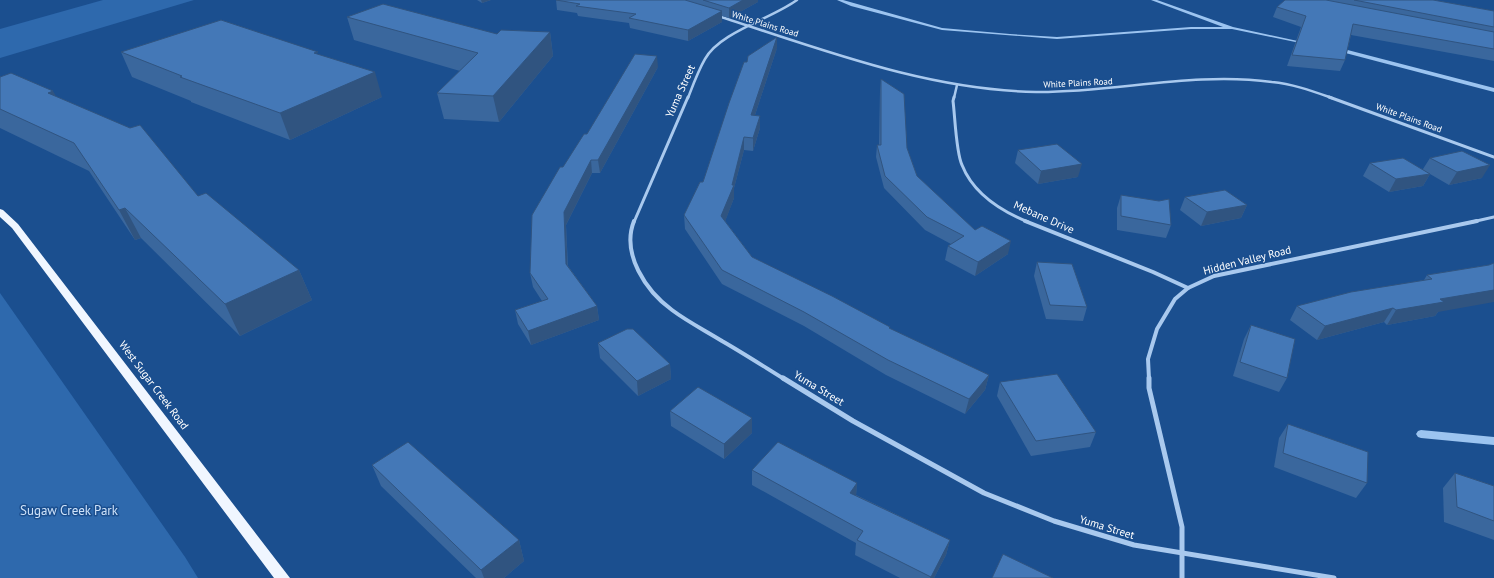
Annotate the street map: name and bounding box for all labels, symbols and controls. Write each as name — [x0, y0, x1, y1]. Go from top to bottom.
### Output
street label: White Plains Road — [730, 8, 800, 39]
street label: Yuma Street — [662, 62, 698, 120]
street label: White Plains Road — [1043, 75, 1113, 90]
street label: White Plains Road — [1375, 100, 1444, 135]
street label: Mebane Drive — [1012, 197, 1077, 237]
street label: Hidden Valley Road — [1202, 242, 1293, 278]
street label: West Sugar Creek Road — [116, 338, 192, 432]
street label: Yuma Street — [791, 367, 847, 409]
park label: Sugaw Creek Park — [20, 502, 119, 519]
street label: Yuma Street — [1078, 512, 1136, 542]

